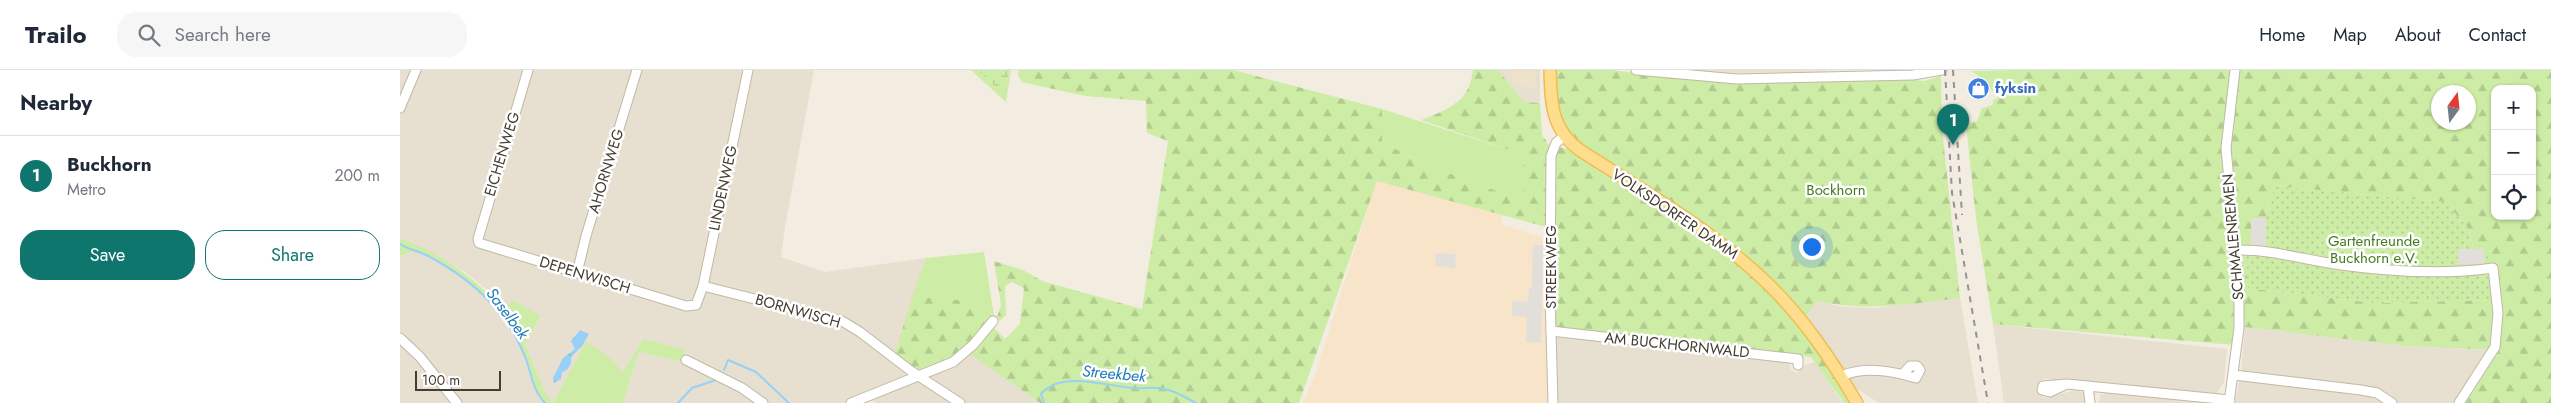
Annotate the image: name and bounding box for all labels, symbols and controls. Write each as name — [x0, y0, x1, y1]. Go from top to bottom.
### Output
search box — [117, 12, 467, 57]
text: Trailo — [25, 17, 87, 52]
icon: search — [135, 21, 163, 49]
text: Search here — [175, 21, 271, 48]
text: Home — [2259, 22, 2305, 48]
text: Map — [2333, 22, 2367, 48]
text: About — [2395, 22, 2440, 48]
text: Contact — [2468, 22, 2526, 48]
shop icon: fyksin — [1967, 76, 1991, 100]
place label: fyksin — [1995, 77, 2036, 99]
north arrow — [2431, 85, 2476, 130]
map controls — [2491, 85, 2536, 220]
button: + — [2491, 85, 2536, 130]
text: Nearby — [20, 88, 92, 118]
pin: 1 — [1937, 104, 1969, 145]
street label: EICHENWEG — [479, 109, 525, 199]
street label: AHORNWEG — [583, 126, 629, 216]
button: − — [2491, 130, 2536, 175]
street label: LINDENWEG — [703, 143, 743, 233]
text: Buckhorn — [67, 151, 152, 178]
street label: VOLKSDORFER DAMM — [1607, 163, 1743, 265]
text: 1 — [32, 164, 40, 187]
text: 200 m — [334, 164, 380, 187]
street label: SCHMALENREMEN — [2217, 173, 2249, 301]
button: locate — [2491, 175, 2536, 220]
text: Metro — [67, 178, 106, 201]
park label: Bockhorn — [1806, 179, 1866, 201]
street label: STREEKWEG — [1540, 225, 1562, 309]
button: Save — [20, 230, 195, 280]
button: Share — [205, 230, 380, 280]
park label: Gartenfreunde Buckhorn e.V. — [2328, 230, 2420, 269]
your location — [1799, 234, 1825, 260]
street label: DEPENWISCH — [537, 251, 633, 299]
water label: Saselbek — [481, 283, 535, 345]
street label: BORNWISCH — [753, 288, 843, 334]
street label: AM BUCKHORNWALD — [1603, 326, 1751, 364]
water label: Streekbek — [1081, 359, 1148, 388]
scale bar — [415, 368, 501, 391]
text: 100 m — [422, 370, 460, 390]

